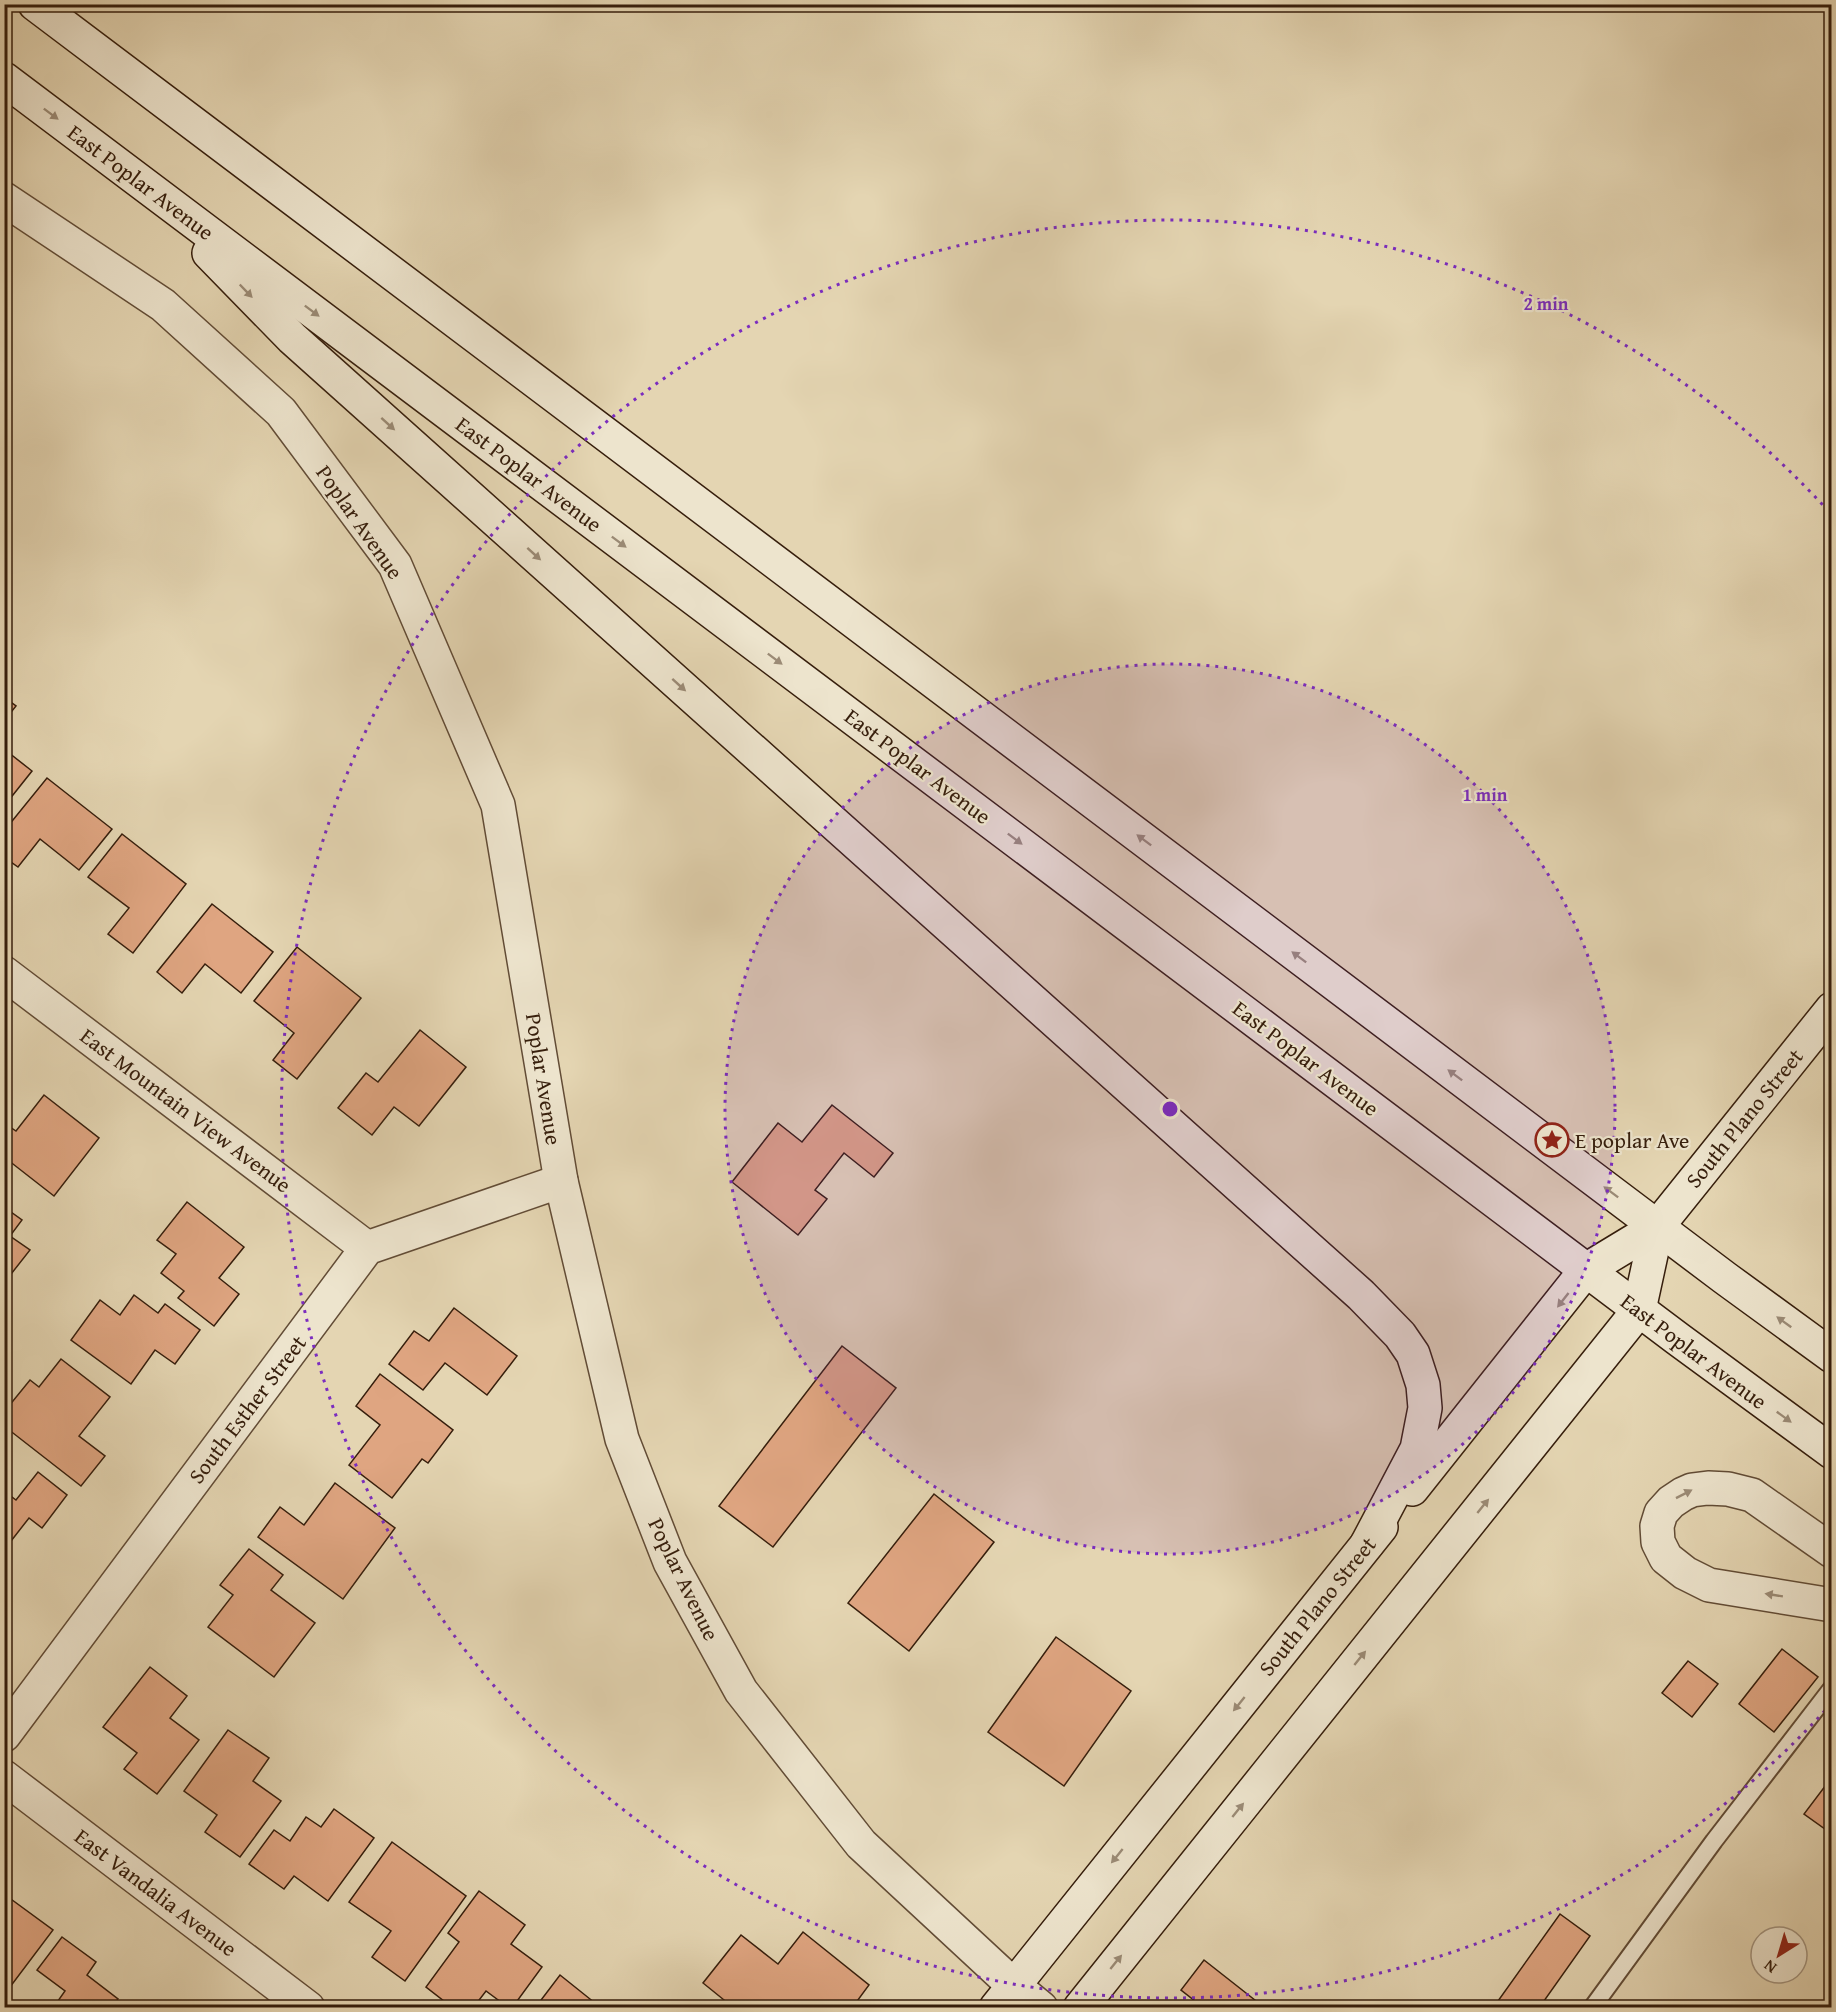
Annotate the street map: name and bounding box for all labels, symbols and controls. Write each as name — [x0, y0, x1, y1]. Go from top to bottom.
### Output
one-way arrow — [43, 108, 59, 120]
street label: East Poplar Avenue — [61, 116, 221, 248]
one-way arrow — [239, 284, 253, 299]
text: 2 min — [1524, 290, 1569, 317]
one-way arrow — [305, 304, 320, 316]
street label: East Poplar Avenue — [449, 408, 609, 540]
one-way arrow — [381, 417, 396, 431]
street label: Poplar Avenue — [309, 458, 411, 586]
one-way arrow — [612, 535, 627, 547]
one-way arrow — [526, 547, 541, 561]
one-way arrow — [767, 652, 783, 665]
one-way arrow — [672, 677, 686, 691]
street label: East Poplar Avenue — [838, 700, 998, 832]
text: 1 min — [1463, 781, 1508, 808]
one-way arrow — [1006, 833, 1022, 845]
one-way arrow — [1136, 834, 1152, 846]
one-way arrow — [1292, 952, 1307, 964]
street label: East Poplar Avenue — [1226, 992, 1386, 1124]
street label: Poplar Avenue — [518, 1011, 570, 1147]
street label: East Mountain View Avenue — [74, 1020, 298, 1200]
street label: South Plano Street — [1678, 1041, 1810, 1195]
one-way arrow — [1447, 1068, 1463, 1081]
centre of rings — [1160, 1099, 1180, 1119]
place icon: E poplar Ave — [1534, 1122, 1570, 1158]
place label: E poplar Ave — [1575, 1124, 1689, 1156]
one-way arrow — [1603, 1186, 1619, 1198]
street label: East Poplar Avenue — [1614, 1285, 1774, 1417]
one-way arrow — [1556, 1292, 1569, 1308]
one-way arrow — [1777, 1316, 1792, 1328]
street label: South Esther Street — [180, 1328, 314, 1490]
one-way arrow — [1777, 1411, 1792, 1423]
one-way arrow — [1676, 1490, 1693, 1499]
one-way arrow — [1476, 1498, 1488, 1513]
street label: Poplar Avenue — [640, 1512, 728, 1646]
street label: South Plano Street — [1251, 1529, 1383, 1683]
one-way arrow — [1764, 1591, 1783, 1600]
one-way arrow — [1354, 1650, 1367, 1666]
one-way arrow — [1232, 1696, 1245, 1712]
one-way arrow — [1232, 1802, 1245, 1818]
street label: East Vandalia Avenue — [68, 1820, 244, 1964]
one-way arrow — [1110, 1848, 1123, 1864]
north arrow — [1749, 1925, 1809, 1985]
one-way arrow — [1110, 1954, 1123, 1970]
text: N — [1758, 1954, 1781, 1980]

